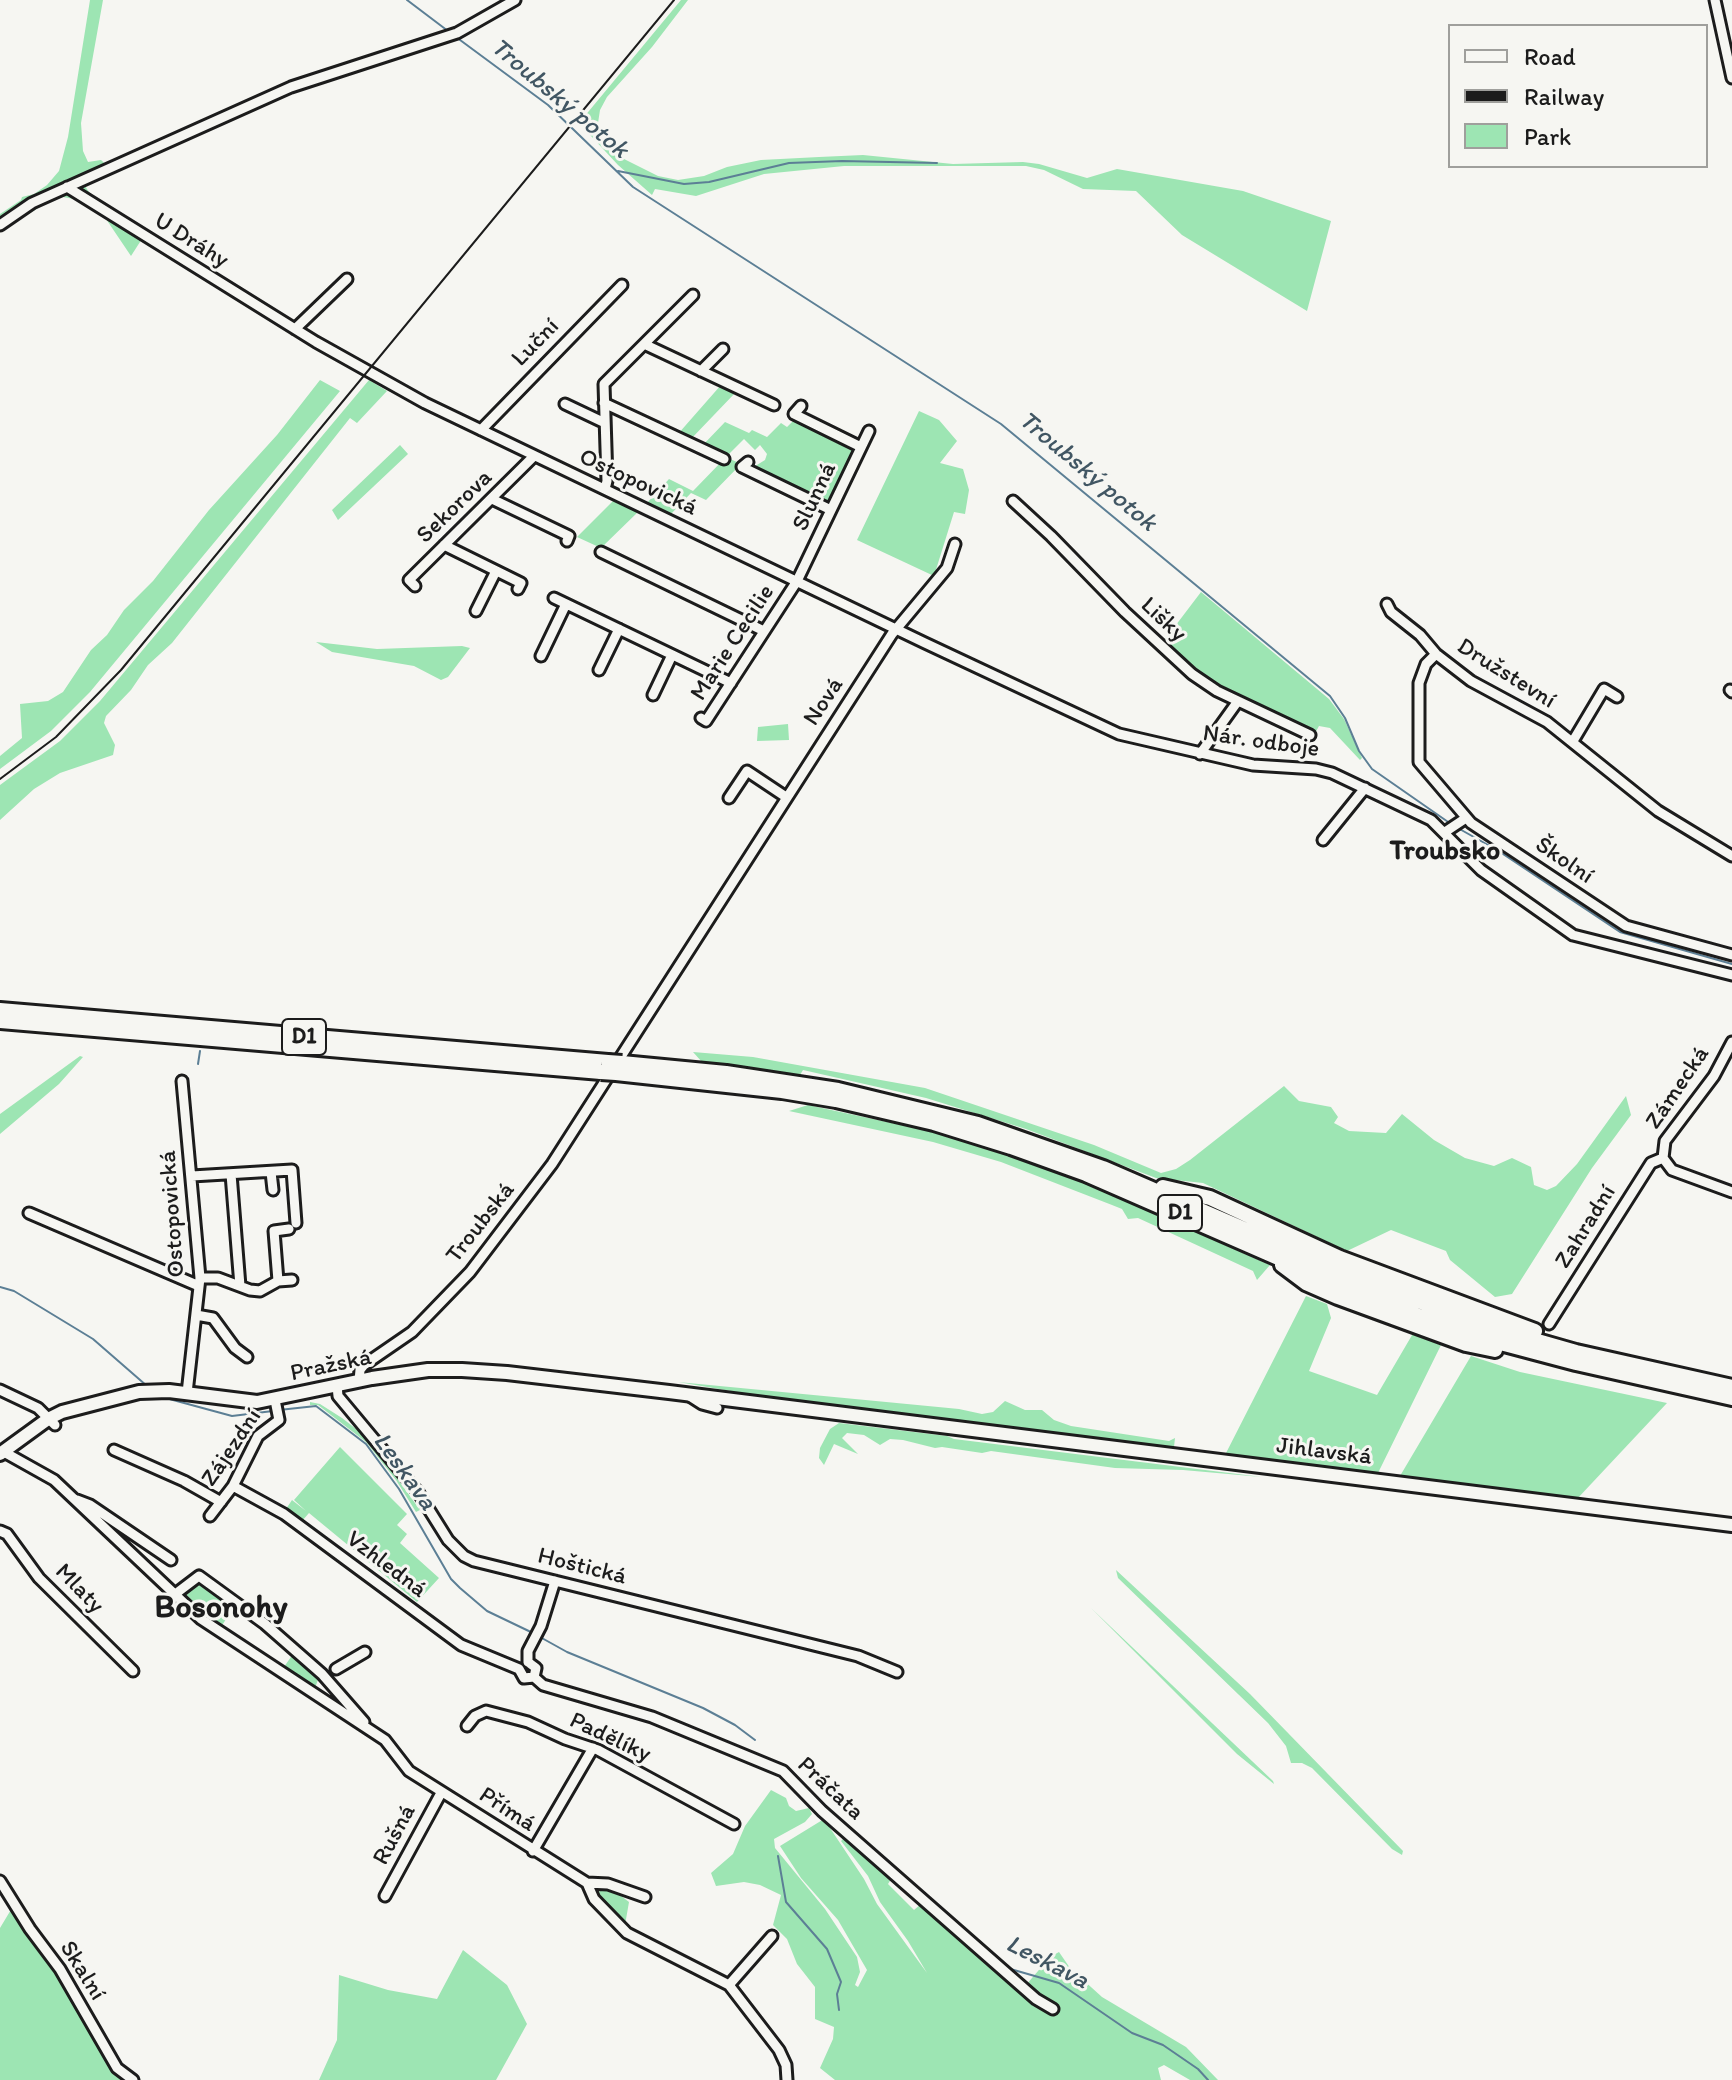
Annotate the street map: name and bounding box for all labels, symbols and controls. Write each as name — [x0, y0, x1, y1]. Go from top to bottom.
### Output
legend — [1448, 24, 1708, 168]
water label: Troubský potok — [484, 32, 634, 166]
text: Road — [1524, 42, 1576, 71]
text: Railway — [1524, 82, 1604, 111]
text: Park — [1524, 122, 1571, 151]
street label: U Dráhy — [148, 207, 234, 275]
street label: Luční — [506, 313, 566, 373]
water label: Troubský potok — [1012, 405, 1162, 539]
street label: Ostopovická — [574, 443, 702, 523]
street label: Slunná — [787, 458, 843, 536]
street label: Sekorova — [411, 464, 499, 550]
street label: Marie Cecilie — [685, 580, 781, 706]
street label: Lišky — [1134, 592, 1192, 648]
street label: Družstevní — [1451, 632, 1561, 716]
street label: Nová — [798, 672, 850, 732]
street label: Nár. odboje — [1201, 720, 1321, 764]
street label: Školní — [1529, 831, 1599, 891]
district label: Troubsko — [1390, 835, 1500, 869]
road number: D1 — [282, 1019, 326, 1055]
street label: Zámecká — [1640, 1041, 1716, 1135]
street label: Ostopovická — [154, 1150, 192, 1278]
street label: Troubská — [440, 1177, 522, 1269]
street label: Zahradní — [1549, 1180, 1623, 1274]
road number: D1 — [1158, 1195, 1202, 1231]
street label: Pražská — [288, 1343, 374, 1389]
street label: Zájezdní — [196, 1404, 268, 1492]
water label: Leskava — [365, 1427, 443, 1517]
street label: Jihlavská — [1275, 1432, 1373, 1472]
street label: Vzhledná — [340, 1525, 432, 1605]
street label: Hoštická — [535, 1542, 629, 1592]
street label: Mlaty — [48, 1558, 110, 1620]
district label: Bosonohy — [155, 1590, 287, 1628]
street label: Padělíky — [565, 1707, 655, 1769]
street label: Práčata — [791, 1751, 869, 1827]
street label: Přímá — [473, 1781, 541, 1839]
street label: Rušná — [367, 1800, 423, 1870]
water label: Leskava — [1000, 1929, 1094, 1997]
street label: Skalní — [53, 1936, 111, 2006]

